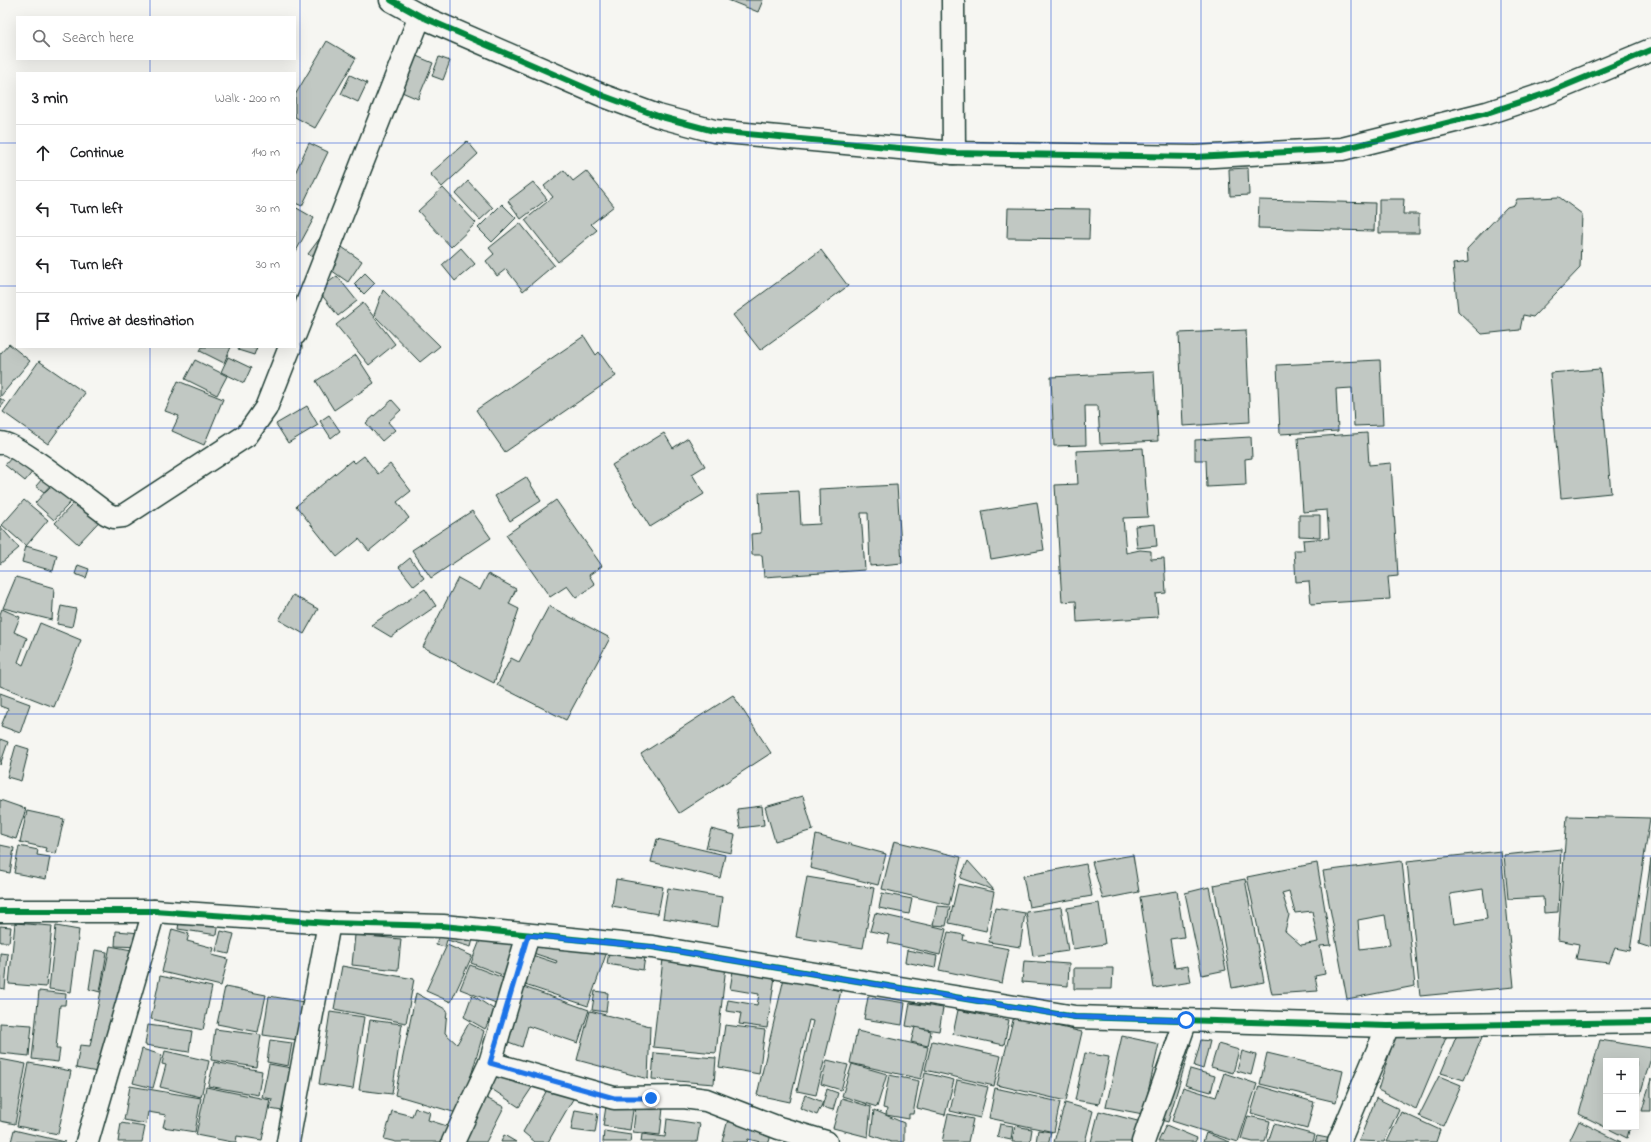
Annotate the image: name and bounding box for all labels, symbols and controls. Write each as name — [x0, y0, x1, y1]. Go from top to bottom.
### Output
search box — [16, 16, 296, 60]
icon: search — [30, 27, 52, 49]
text: Search here — [62, 27, 134, 49]
text: 3 min — [32, 86, 68, 111]
text: Walk · 200 m — [215, 89, 280, 108]
icon: ahead — [32, 142, 54, 164]
text: Continue — [70, 142, 124, 164]
text: 140 m — [252, 143, 280, 162]
icon: left — [32, 198, 54, 220]
text: Turn left — [70, 198, 123, 220]
text: 30 m — [256, 199, 280, 218]
icon: left — [32, 254, 54, 276]
text: Turn left — [70, 254, 123, 276]
text: 30 m — [256, 255, 280, 274]
icon: arrive — [32, 310, 54, 332]
text: Arrive at destination — [70, 310, 194, 332]
route start — [1177, 1011, 1195, 1029]
map controls — [1603, 1058, 1639, 1130]
button: + — [1603, 1058, 1639, 1094]
route end — [642, 1089, 660, 1107]
button: − — [1603, 1094, 1639, 1130]

